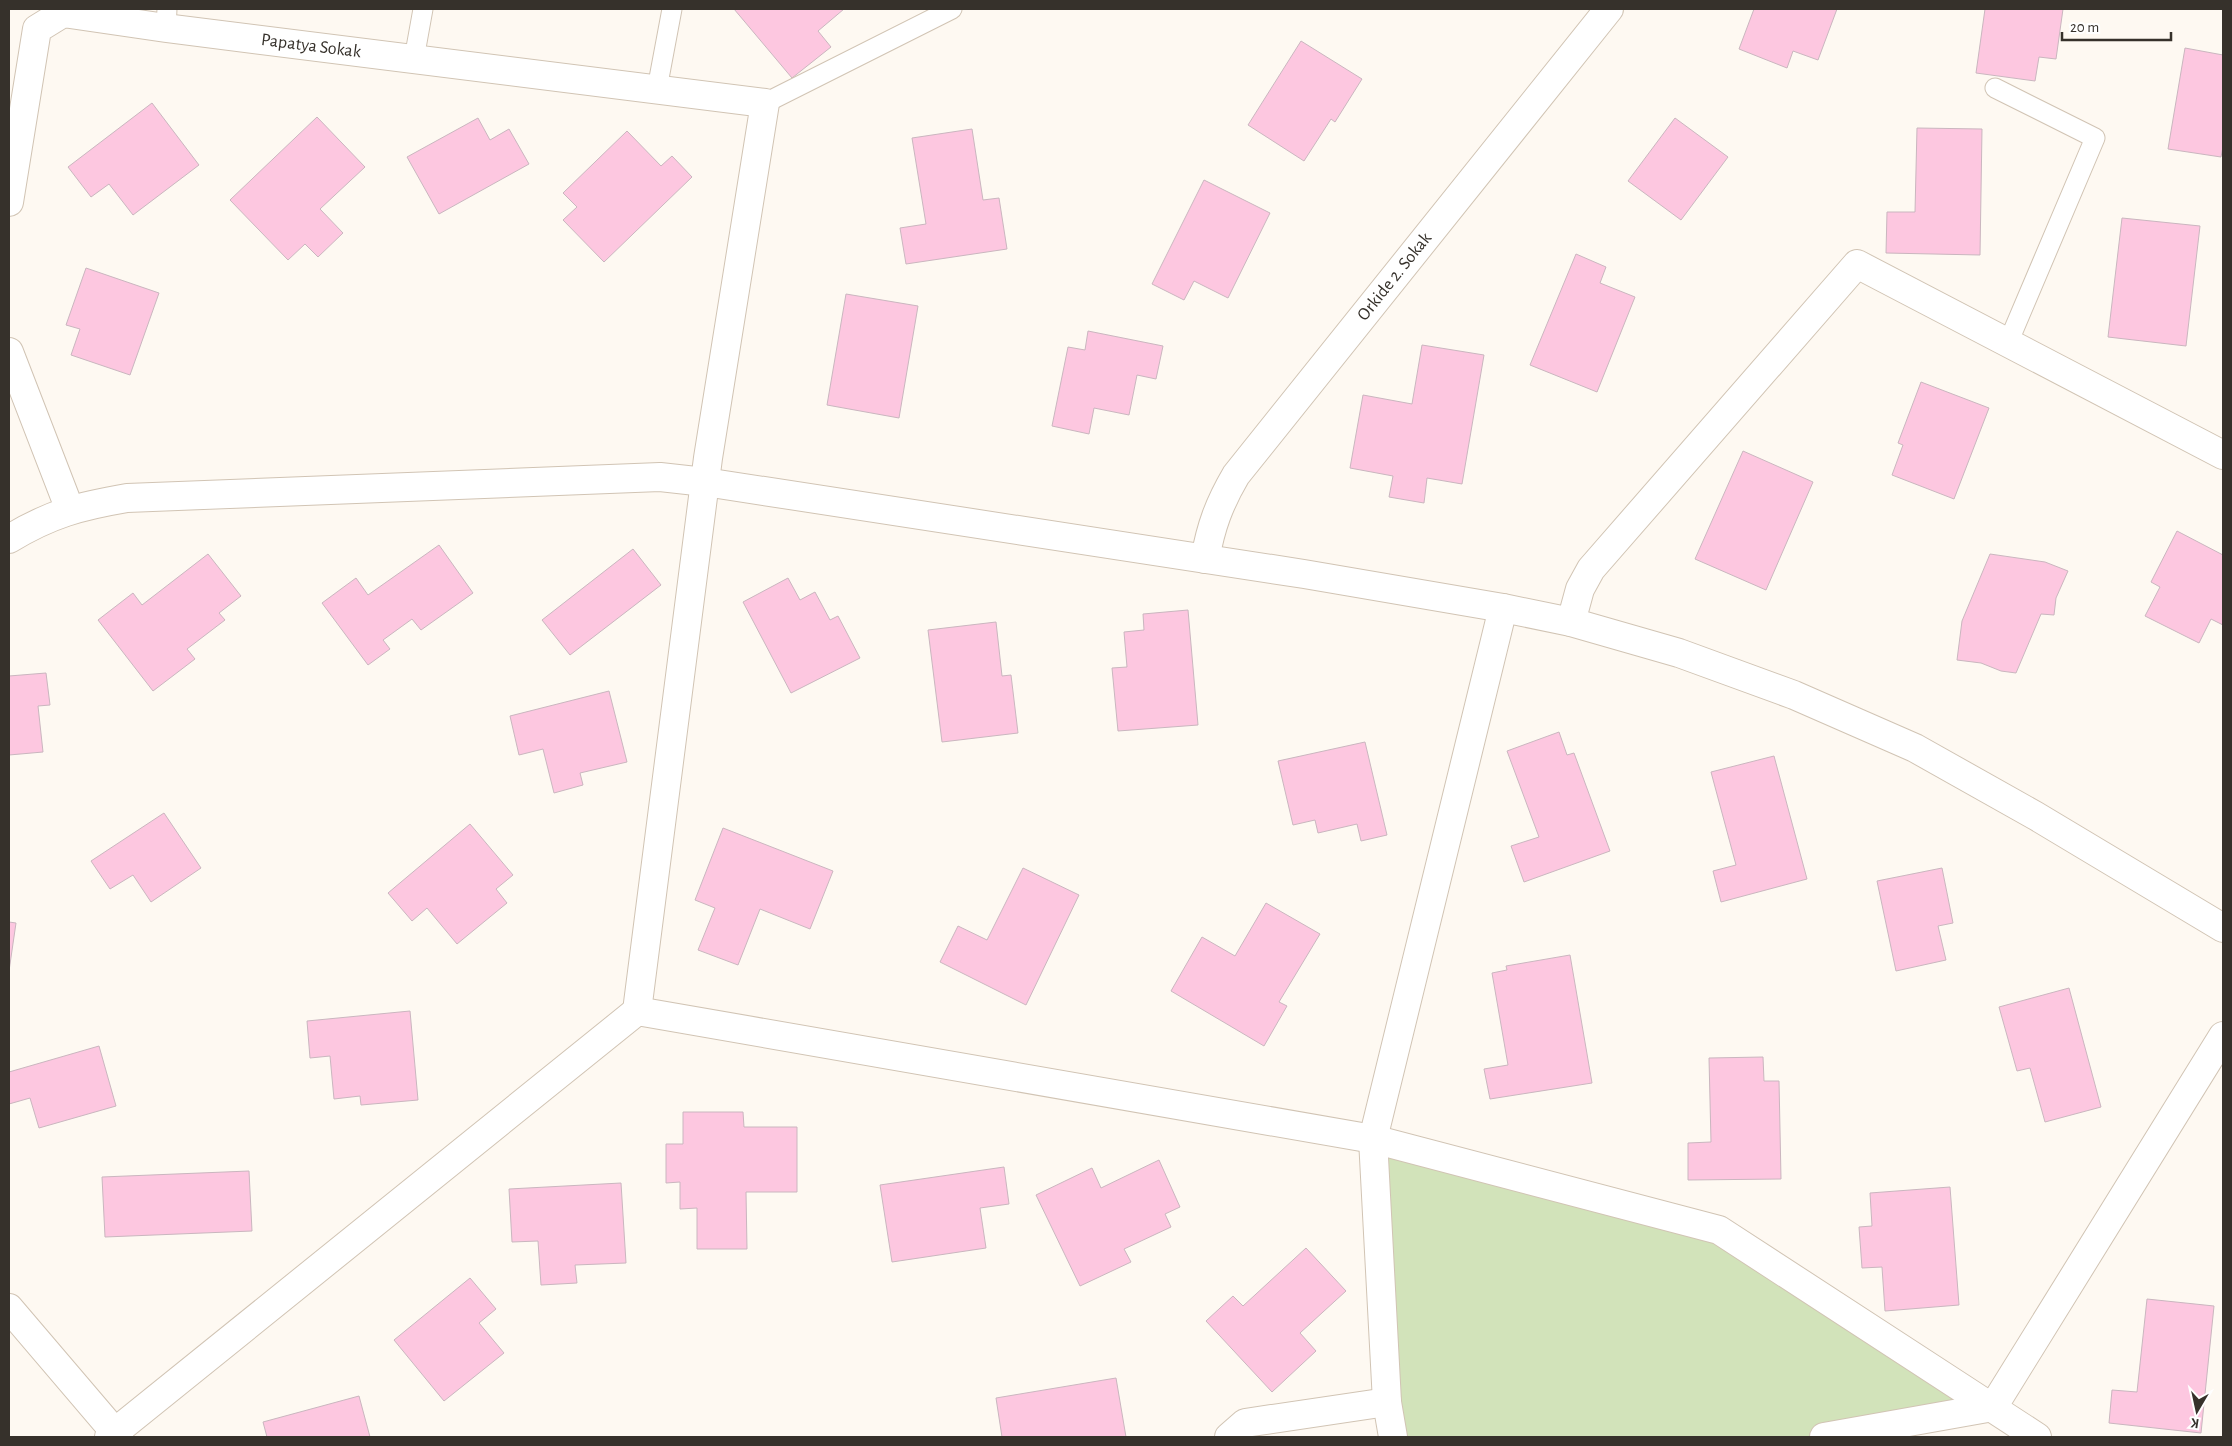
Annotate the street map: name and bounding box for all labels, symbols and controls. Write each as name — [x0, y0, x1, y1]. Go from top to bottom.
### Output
scale bar — [2062, 10, 2171, 42]
text: 20 m — [2070, 20, 2099, 35]
street label: Papatya Sokak — [260, 31, 363, 61]
street label: Orkide 2. Sokak — [1354, 229, 1436, 324]
north arrow — [2172, 1386, 2222, 1436]
text: K — [2189, 1415, 2200, 1430]

